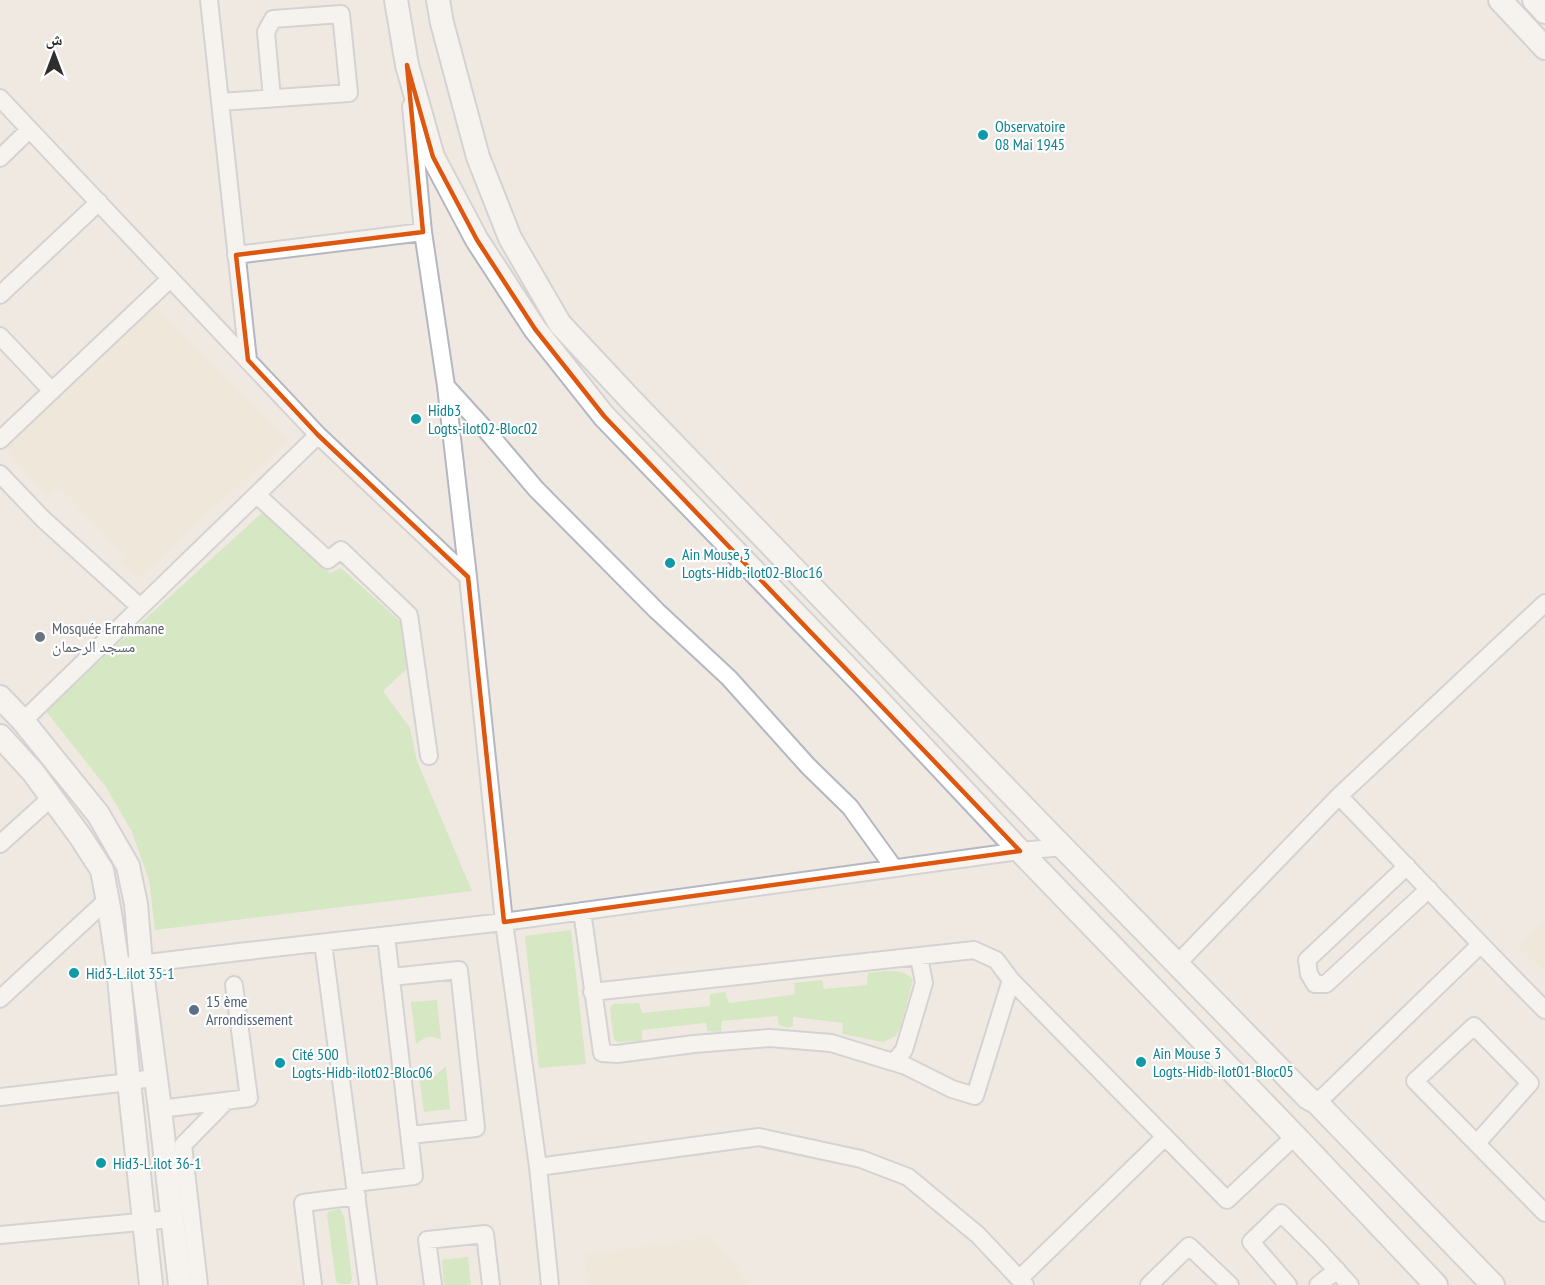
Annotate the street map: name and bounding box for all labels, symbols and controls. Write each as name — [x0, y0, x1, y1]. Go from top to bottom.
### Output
north arrow — [24, 24, 84, 84]
text: ش — [46, 29, 63, 49]
place label: Observatoire 08 Mai 1945 — [995, 116, 1065, 154]
marker: Observatoire 08 Mai 1945 — [976, 128, 990, 142]
place label: Hidb3 Logts-ilot02-Bloc02 — [428, 400, 538, 438]
marker: Hidb3 Logts-ilot02-Bloc02 — [409, 412, 423, 426]
place label: Ain Mouse 3 Logts-Hidb-ilot02-Bloc16 — [682, 544, 823, 582]
marker: Ain Mouse 3 Logts-Hidb-ilot02-Bloc16 — [663, 556, 677, 570]
place label: Mosquée Errahmane مسجد الرحمان — [52, 618, 164, 657]
marker: Mosquée Errahmane مسجد الرحمان — [33, 630, 47, 644]
place label: Hid3-L.ilot 35-1 — [86, 963, 174, 983]
marker: Hid3-L.ilot 35-1 — [67, 966, 81, 980]
place label: 15 ème Arrondissement — [206, 991, 293, 1029]
marker: 15 ème Arrondissement — [187, 1003, 201, 1017]
place label: Ain Mouse 3 Logts-Hidb-ilot01-Bloc05 — [1153, 1043, 1294, 1081]
place label: Cité 500 Logts-Hidb-ilot02-Bloc06 — [292, 1044, 433, 1082]
marker: Ain Mouse 3 Logts-Hidb-ilot01-Bloc05 — [1134, 1055, 1148, 1069]
marker: Cité 500 Logts-Hidb-ilot02-Bloc06 — [273, 1056, 287, 1070]
place label: Hid3-L.ilot 36-1 — [113, 1153, 201, 1173]
marker: Hid3-L.ilot 36-1 — [94, 1156, 108, 1170]

